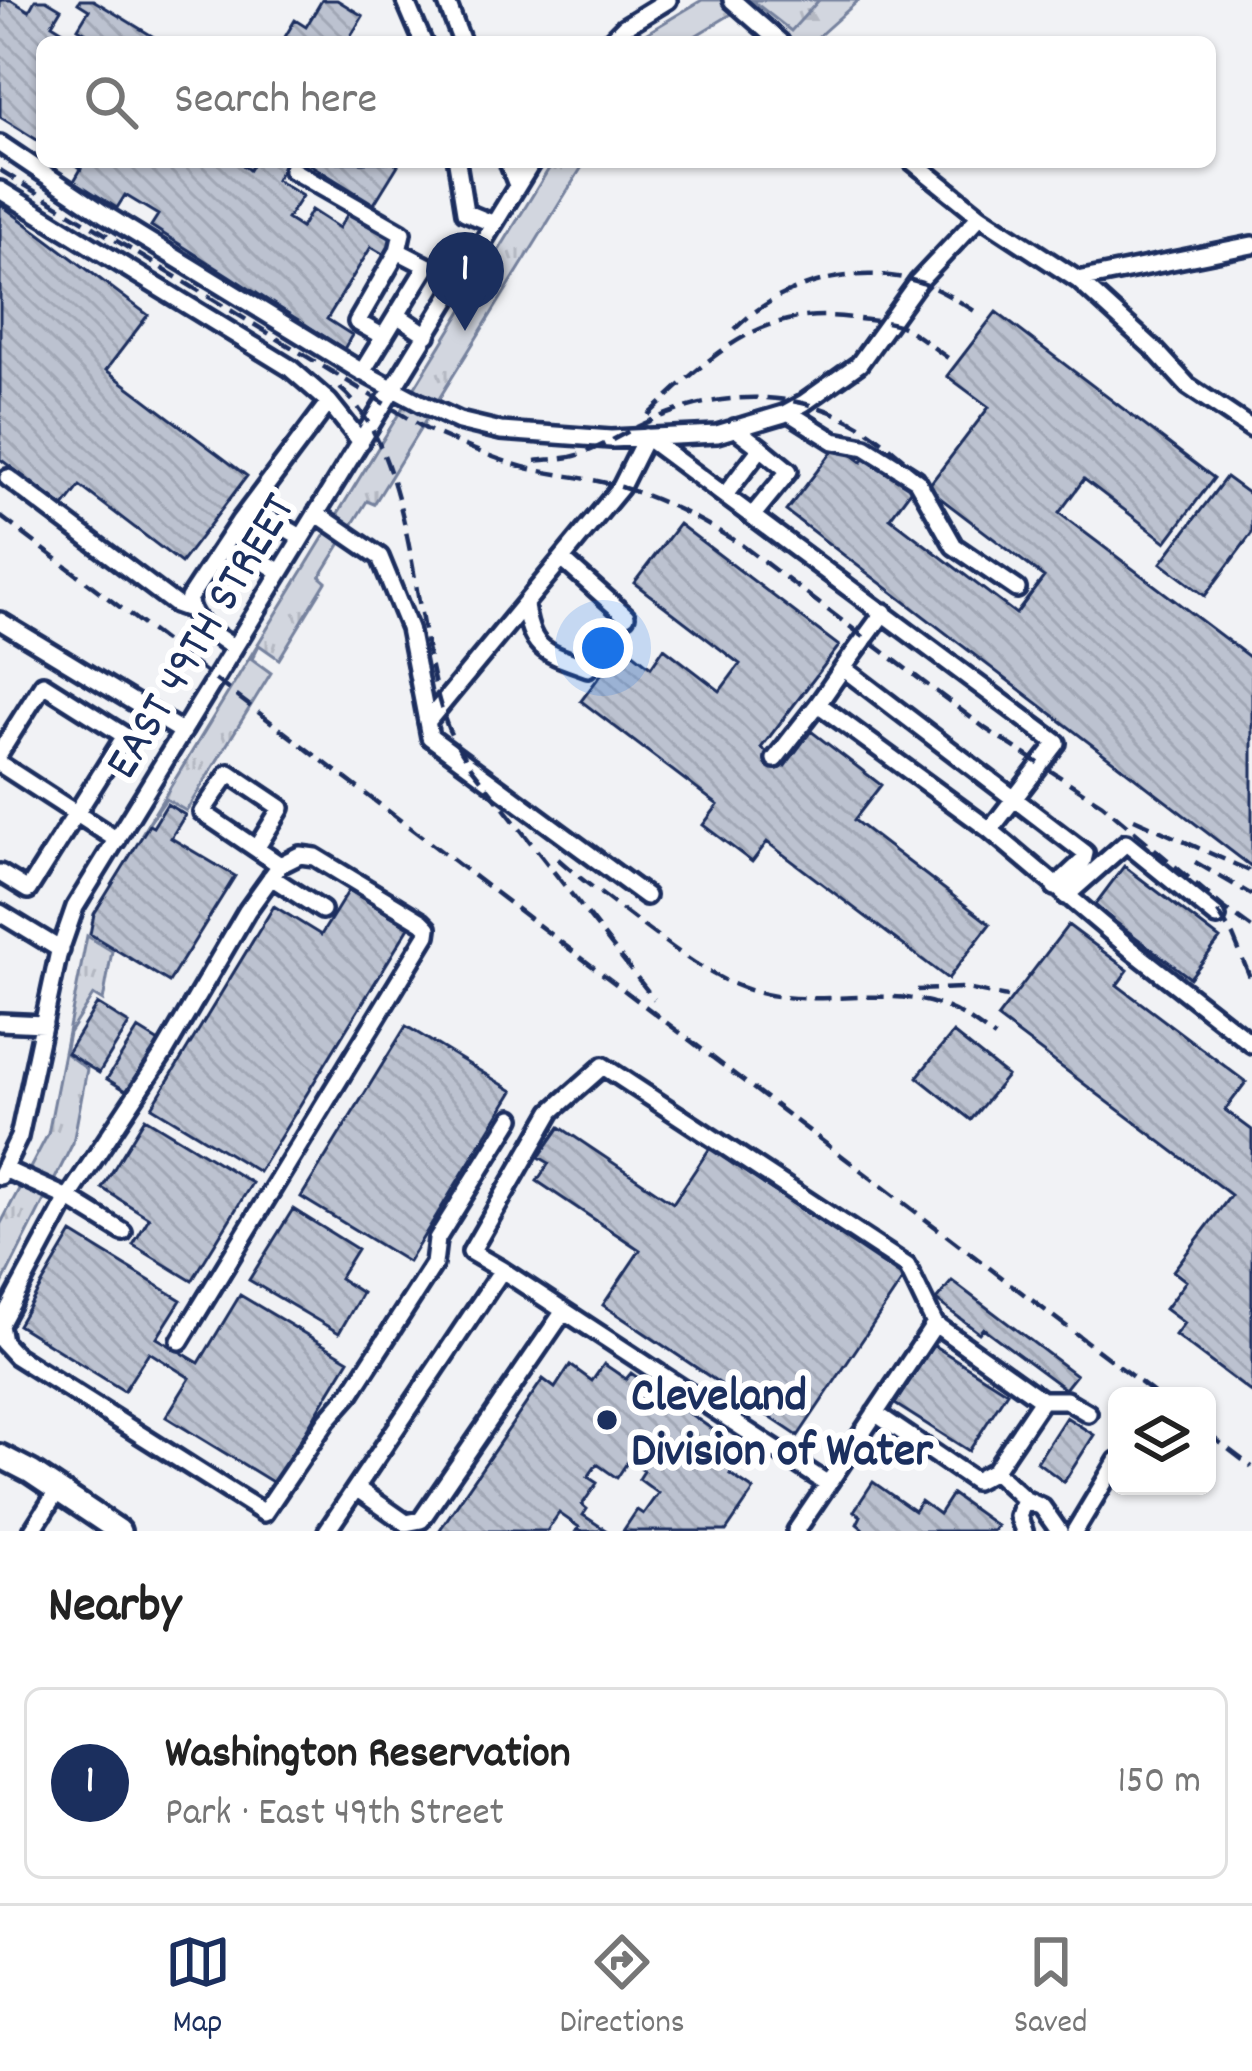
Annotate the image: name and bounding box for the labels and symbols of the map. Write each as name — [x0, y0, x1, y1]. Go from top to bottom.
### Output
pin: 1 — [426, 232, 504, 331]
street label: EAST 49TH STREET — [91, 482, 316, 794]
your location — [573, 618, 633, 678]
place label: Cleveland Division of Water — [631, 1365, 934, 1489]
marker: Cleveland Division of Water — [594, 1407, 620, 1433]

